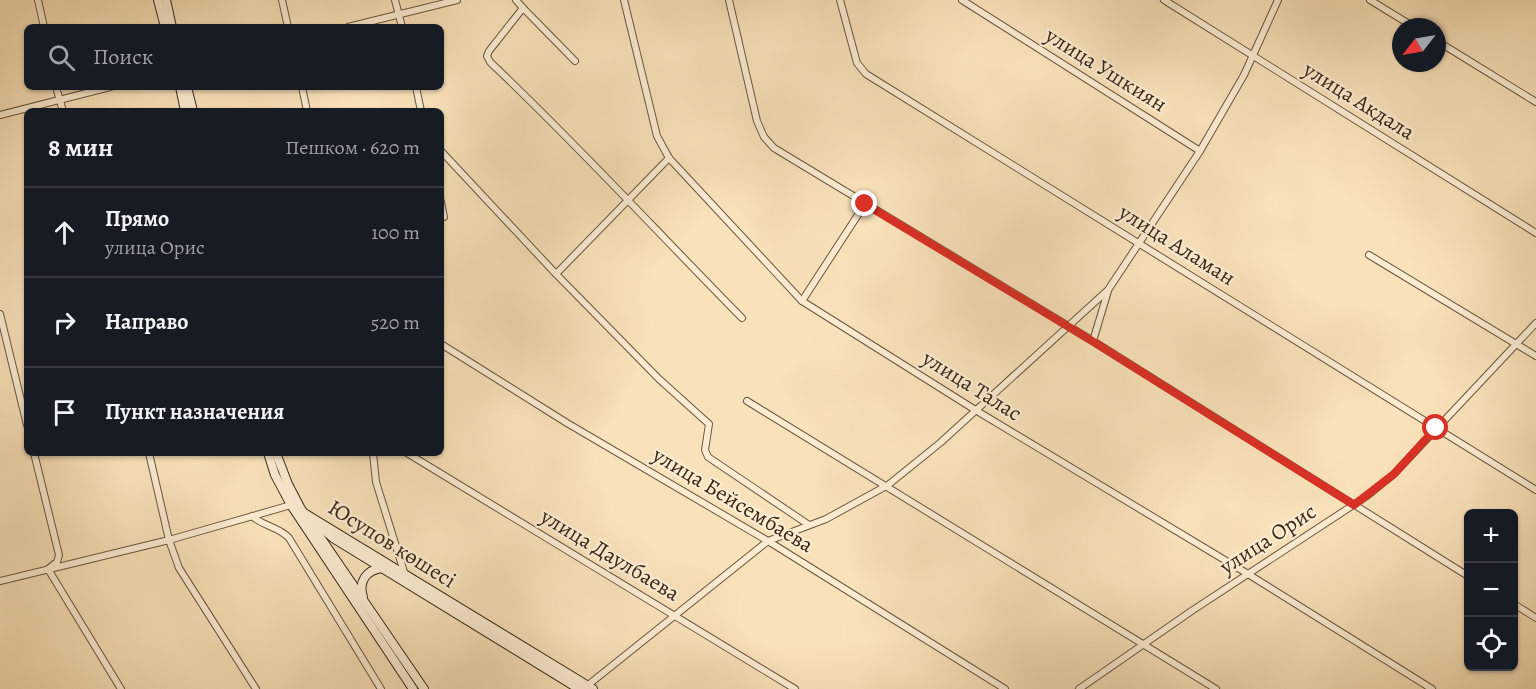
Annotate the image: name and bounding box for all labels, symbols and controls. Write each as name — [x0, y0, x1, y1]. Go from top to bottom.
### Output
north arrow — [1392, 18, 1446, 72]
street label: улица Ушкиян — [1039, 20, 1173, 119]
search box — [24, 24, 444, 90]
icon: search — [45, 41, 78, 74]
text: Поиск — [93, 42, 153, 72]
street label: улица Акдала — [1297, 54, 1421, 148]
text: 8 мин — [48, 130, 113, 165]
text: Пешком · 620 m — [285, 134, 420, 161]
route end — [851, 190, 877, 216]
street label: улица Аламан — [1112, 197, 1241, 293]
text: Прямо — [105, 204, 169, 234]
icon: ahead — [48, 216, 81, 249]
text: 100 m — [371, 219, 420, 246]
text: улица Орис — [105, 234, 205, 261]
icon: right — [48, 306, 81, 339]
text: Направо — [105, 307, 188, 337]
text: 520 m — [371, 309, 420, 336]
street label: улица Талас — [916, 343, 1028, 428]
icon: arrive — [48, 396, 81, 429]
text: Пункт назначения — [105, 397, 284, 427]
route start — [1422, 414, 1448, 440]
street label: улица Бейсембаева — [646, 440, 820, 560]
street label: Юсупов көшесі — [322, 493, 462, 595]
street label: улица Орис — [1213, 497, 1322, 582]
street label: улица Даулбаева — [534, 501, 686, 609]
map controls — [1464, 509, 1518, 671]
button: + — [1464, 509, 1518, 563]
button: − — [1464, 563, 1518, 617]
button: locate — [1464, 617, 1518, 671]

